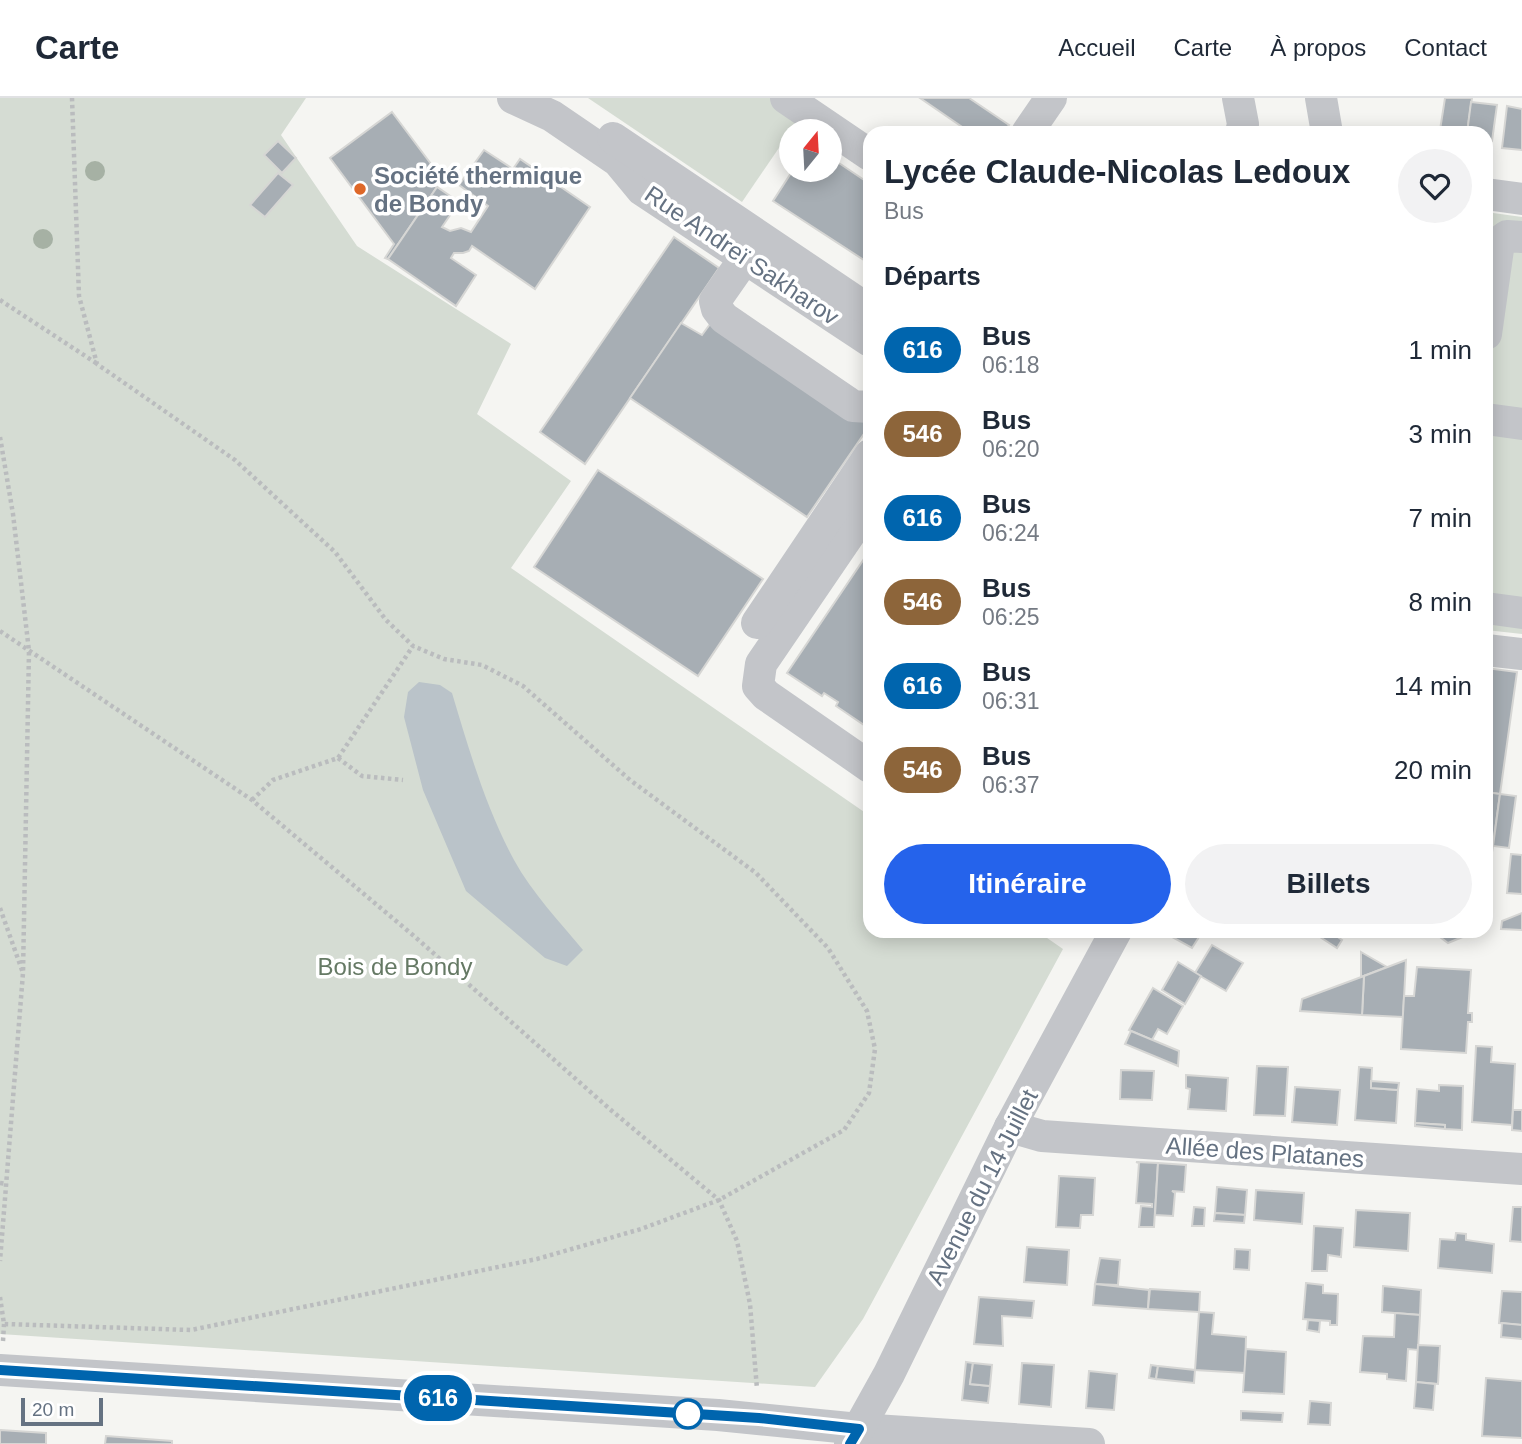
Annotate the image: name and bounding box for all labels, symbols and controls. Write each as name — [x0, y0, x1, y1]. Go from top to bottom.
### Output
text: Carte — [35, 29, 119, 66]
text: Accueil — [1058, 34, 1136, 61]
text: Carte — [1174, 34, 1232, 61]
text: À propos — [1270, 34, 1366, 61]
text: Contact — [1404, 34, 1487, 61]
north arrow — [779, 119, 842, 182]
map controls — [779, 119, 842, 182]
button: heart — [1398, 149, 1472, 223]
text: Lycée Claude-Nicolas Ledoux — [884, 153, 1350, 190]
place label: Société thermique de Bondy — [374, 162, 582, 217]
street label: Rue Andreï Sakharov — [640, 180, 844, 330]
marker: Société thermique de Bondy — [352, 181, 368, 197]
text: Bus — [884, 198, 924, 224]
text: Départs — [884, 261, 981, 291]
text: Bus — [982, 321, 1031, 351]
text: 1 min — [1408, 335, 1472, 365]
text: 616 — [902, 336, 943, 363]
text: 06:18 — [982, 352, 1040, 378]
text: Bus — [982, 405, 1031, 435]
text: 3 min — [1408, 419, 1472, 449]
text: 546 — [902, 420, 943, 447]
text: 06:20 — [982, 436, 1040, 462]
text: Bus — [982, 489, 1031, 519]
text: 7 min — [1408, 503, 1472, 533]
text: 616 — [902, 504, 943, 531]
text: 06:24 — [982, 520, 1040, 546]
text: Bus — [982, 573, 1031, 603]
text: 8 min — [1408, 587, 1472, 617]
text: 546 — [902, 588, 943, 615]
text: 06:25 — [982, 604, 1040, 630]
text: Bus — [982, 657, 1031, 687]
text: 14 min — [1394, 671, 1472, 701]
text: 616 — [902, 672, 943, 699]
text: 06:31 — [982, 688, 1040, 714]
text: Bus — [982, 741, 1031, 771]
text: 20 min — [1394, 755, 1472, 785]
text: 546 — [902, 756, 943, 783]
text: 06:37 — [982, 772, 1040, 798]
button: Itinéraire — [884, 844, 1171, 924]
button: Billets — [1185, 844, 1472, 924]
park label: Bois de Bondy — [318, 953, 472, 980]
street label: Avenue du 14 Juillet — [921, 1084, 1043, 1289]
street label: Allée des Platanes — [1165, 1132, 1365, 1172]
line badge: 616 — [398, 1375, 478, 1421]
text: 616 — [418, 1384, 458, 1411]
scale bar — [21, 1395, 103, 1427]
text: 20 m — [32, 1399, 74, 1420]
unlabelled marker — [673, 1399, 703, 1429]

